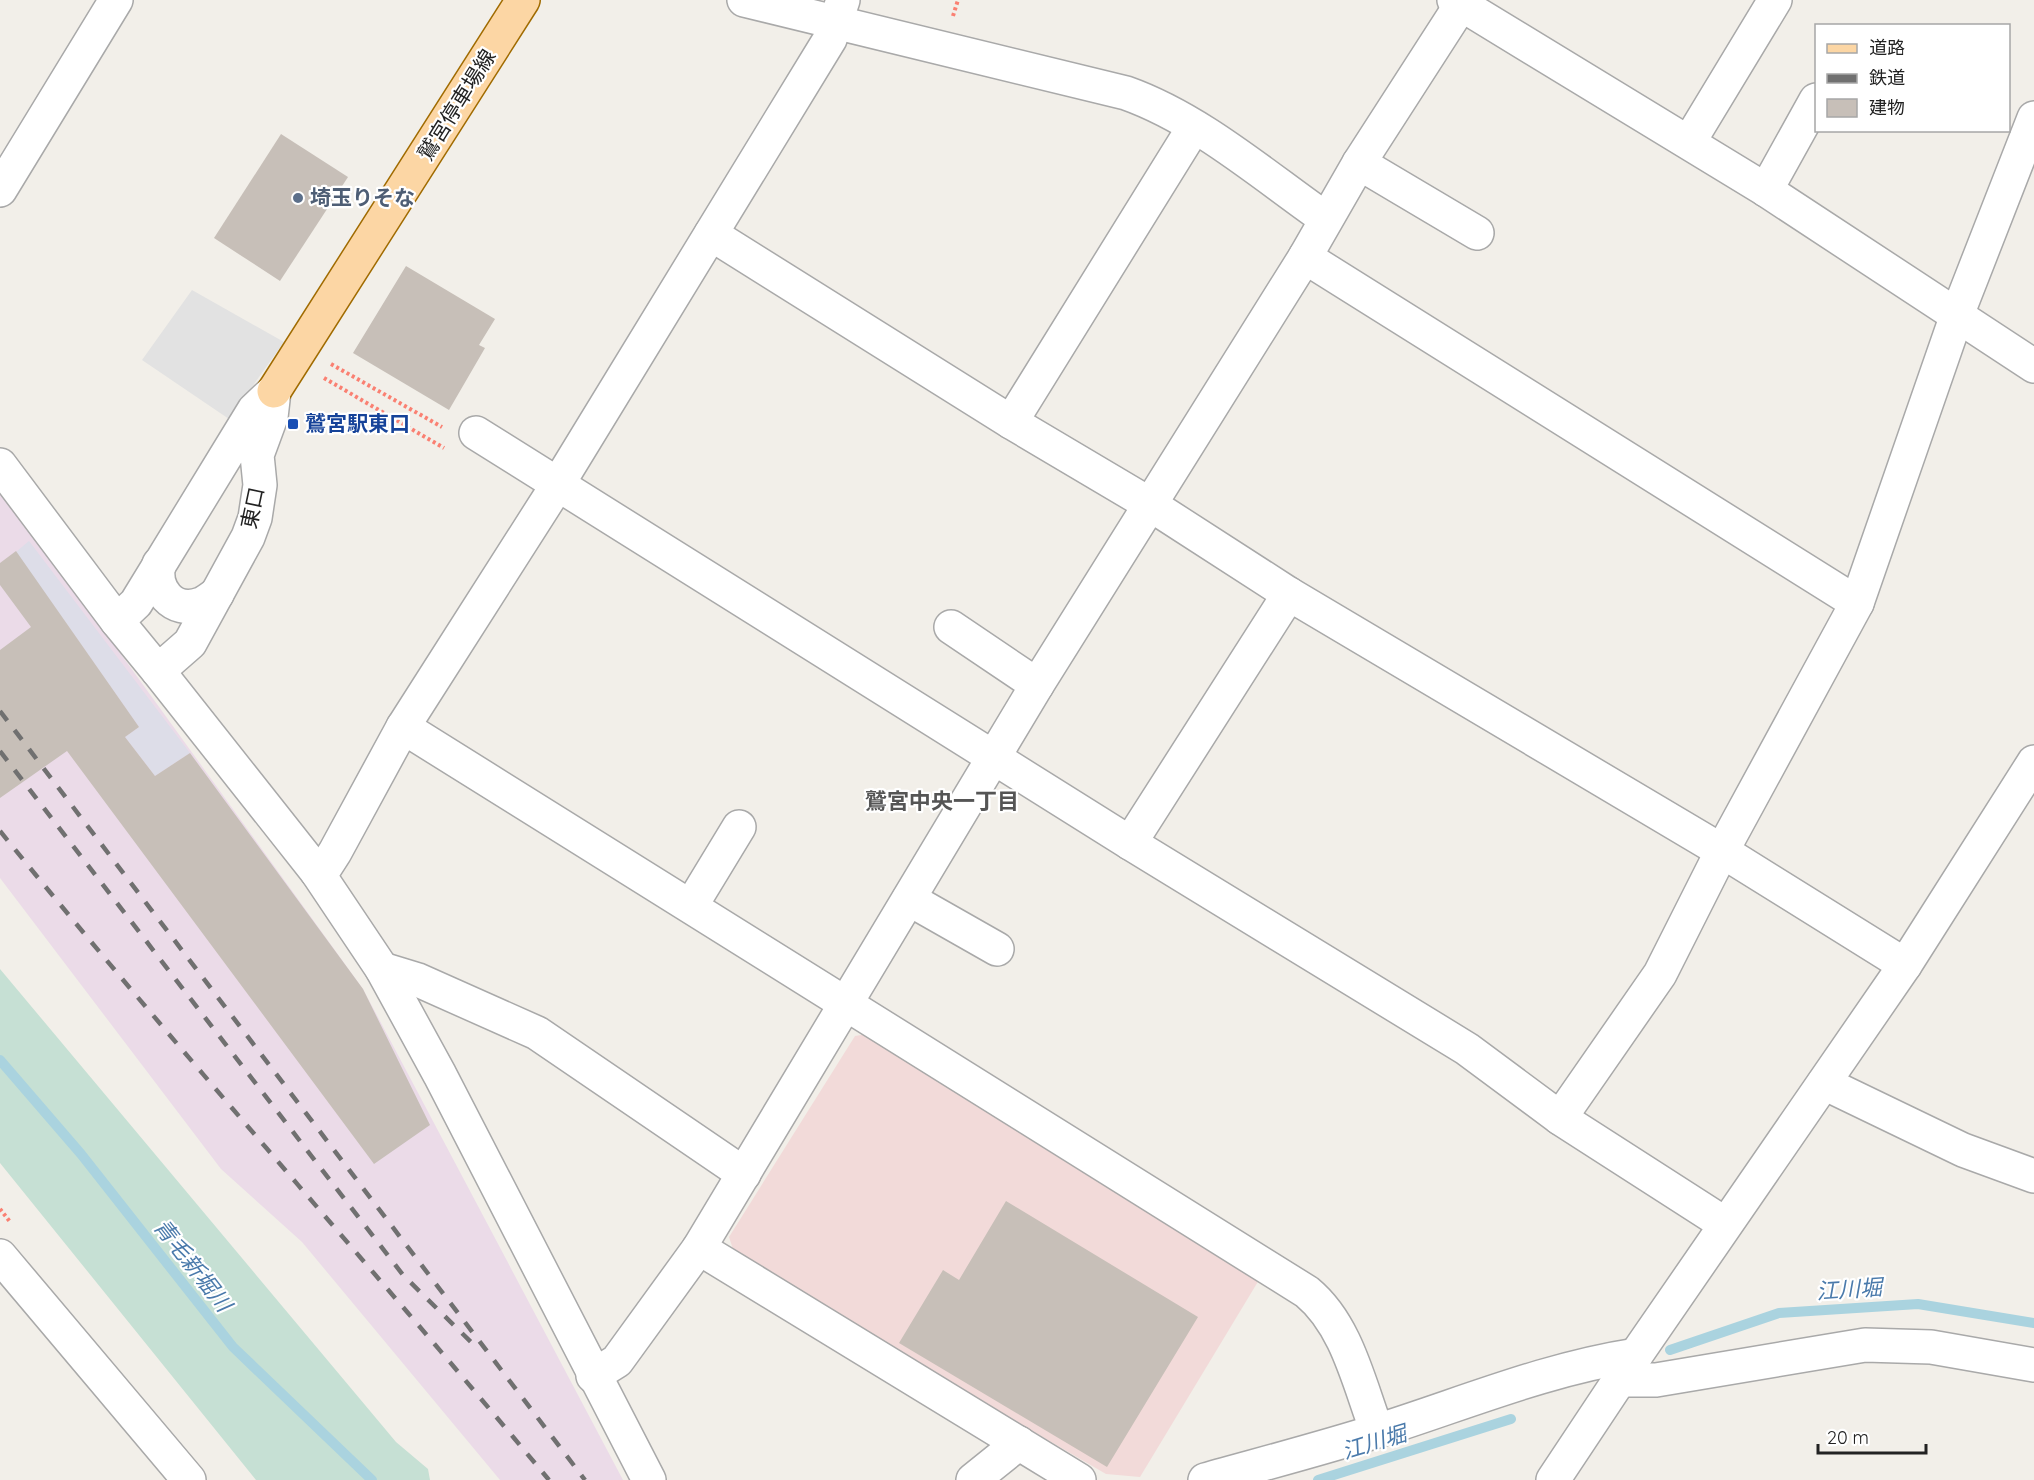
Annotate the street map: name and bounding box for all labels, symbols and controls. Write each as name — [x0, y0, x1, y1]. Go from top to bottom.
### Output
legend — [1815, 24, 2010, 132]
text: 道路 — [1869, 36, 1905, 59]
street label: 鷲宮停車場線 — [412, 44, 501, 165]
text: 鉄道 — [1869, 66, 1905, 89]
text: 建物 — [1869, 96, 1905, 119]
place label: 埼玉りそな — [310, 184, 415, 210]
marker: 埼玉りそな — [291, 191, 305, 205]
place label: 鷲宮駅東口 — [305, 410, 410, 436]
marker: 鷲宮駅東口 — [286, 417, 300, 431]
street label: 東口 — [235, 485, 269, 531]
district label: 鷲宮中央一丁目 — [865, 787, 1019, 815]
water label: 青毛新堀川 — [148, 1213, 239, 1319]
water label: 江川堀 — [1815, 1273, 1886, 1305]
scale bar — [1818, 1417, 1926, 1455]
water label: 江川堀 — [1338, 1418, 1413, 1465]
text: 20 m — [1827, 1426, 1869, 1449]

